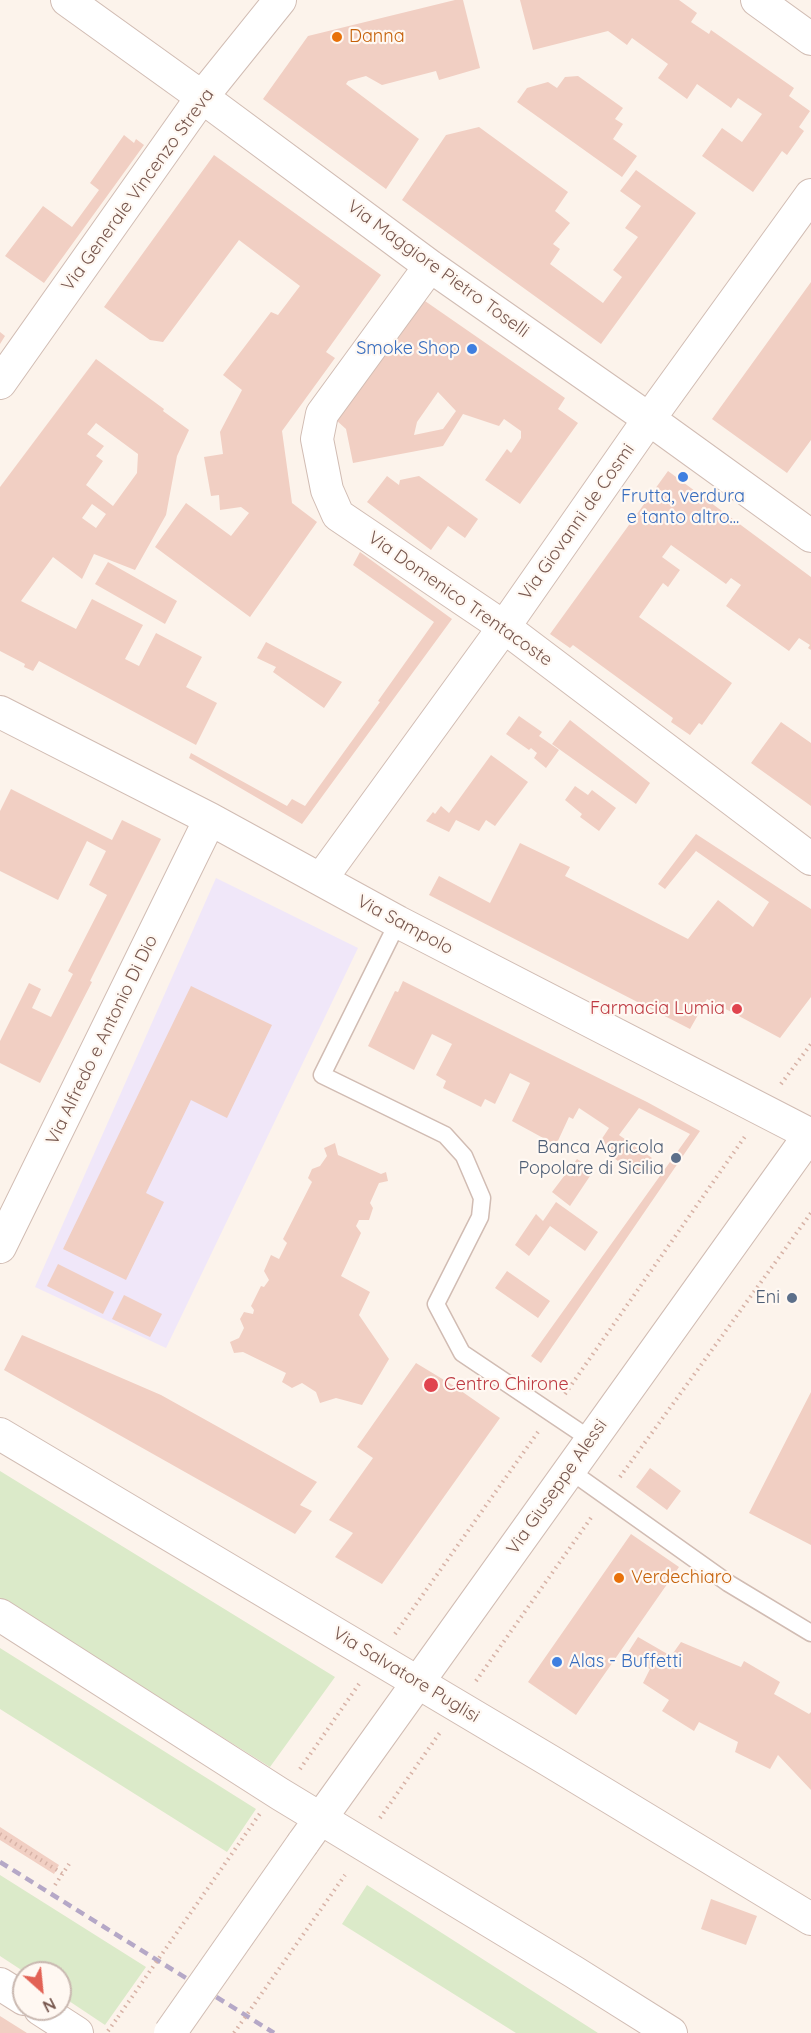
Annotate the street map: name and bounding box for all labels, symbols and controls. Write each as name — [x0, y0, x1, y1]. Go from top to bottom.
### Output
place label: Danna — [349, 26, 405, 48]
marker: Danna — [330, 30, 344, 44]
street label: Via Generale Vincenzo Streva — [57, 84, 219, 296]
street label: Via Maggiore Pietro Toselli — [343, 196, 533, 342]
place label: Smoke Shop — [356, 338, 460, 360]
marker: Smoke Shop — [465, 342, 479, 356]
street label: Via Giovanni de Cosmi — [515, 440, 639, 604]
marker: Frutta, verdura e tanto altro... — [676, 470, 690, 484]
place label: Frutta, verdura e tanto altro... — [621, 486, 745, 528]
street label: Via Domenico Trentacoste — [364, 527, 556, 671]
street label: Via Sampolo — [353, 891, 457, 959]
street label: Via Alfredo e Antonio Di Dio — [42, 932, 162, 1148]
place label: Farmacia Lumia — [590, 998, 725, 1020]
marker: Farmacia Lumia — [730, 1002, 744, 1016]
place label: Banca Agricola Popolare di Sicilia — [518, 1137, 664, 1180]
marker: Banca Agricola Popolare di Sicilia — [669, 1151, 683, 1165]
place label: Eni — [756, 1287, 780, 1309]
marker: Eni — [785, 1291, 799, 1305]
place label: Centro Chirone — [444, 1374, 569, 1396]
marker: Centro Chirone — [422, 1376, 440, 1394]
street label: Via Giuseppe Alessi — [502, 1415, 612, 1559]
place label: Verdechiaro — [631, 1567, 732, 1589]
marker: Verdechiaro — [612, 1571, 626, 1585]
street label: Via Salvatore Puglisi — [329, 1623, 483, 1727]
place label: Alas - Buffetti — [569, 1651, 682, 1673]
marker: Alas - Buffetti — [550, 1655, 564, 1669]
north arrow — [12, 1961, 72, 2021]
text: N — [39, 1994, 59, 2017]

